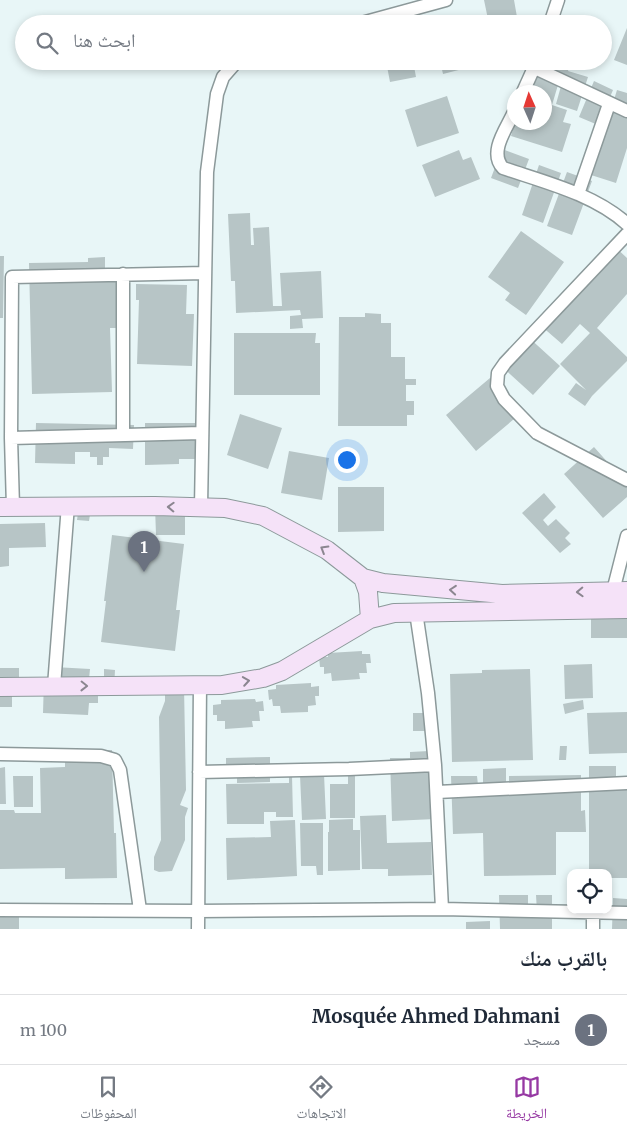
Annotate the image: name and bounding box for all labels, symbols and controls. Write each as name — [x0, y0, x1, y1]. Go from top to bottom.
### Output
search box — [15, 15, 612, 70]
text: ابحث هنا — [73, 28, 135, 52]
icon: search — [33, 29, 61, 57]
north arrow — [507, 85, 552, 130]
your location — [334, 447, 360, 473]
one-way arrow — [166, 501, 174, 512]
pin: 1 — [128, 531, 160, 572]
one-way arrow — [321, 545, 330, 555]
one-way arrow — [449, 584, 457, 595]
one-way arrow — [576, 587, 584, 598]
one-way arrow — [242, 676, 250, 687]
one-way arrow — [80, 681, 88, 692]
map controls — [567, 869, 612, 914]
button: locate — [567, 869, 612, 914]
text: بالقرب منك — [520, 945, 607, 972]
text: Mosquée Ahmed Dahmani — [312, 1004, 560, 1028]
text: 100 m — [20, 1020, 67, 1040]
text: 1 — [587, 1020, 595, 1040]
text: مسجد — [524, 1029, 560, 1049]
tab: المحفوظات — [80, 1073, 137, 1127]
tab: الاتجاهات — [297, 1073, 346, 1127]
tab: الخريطة — [506, 1073, 547, 1127]

